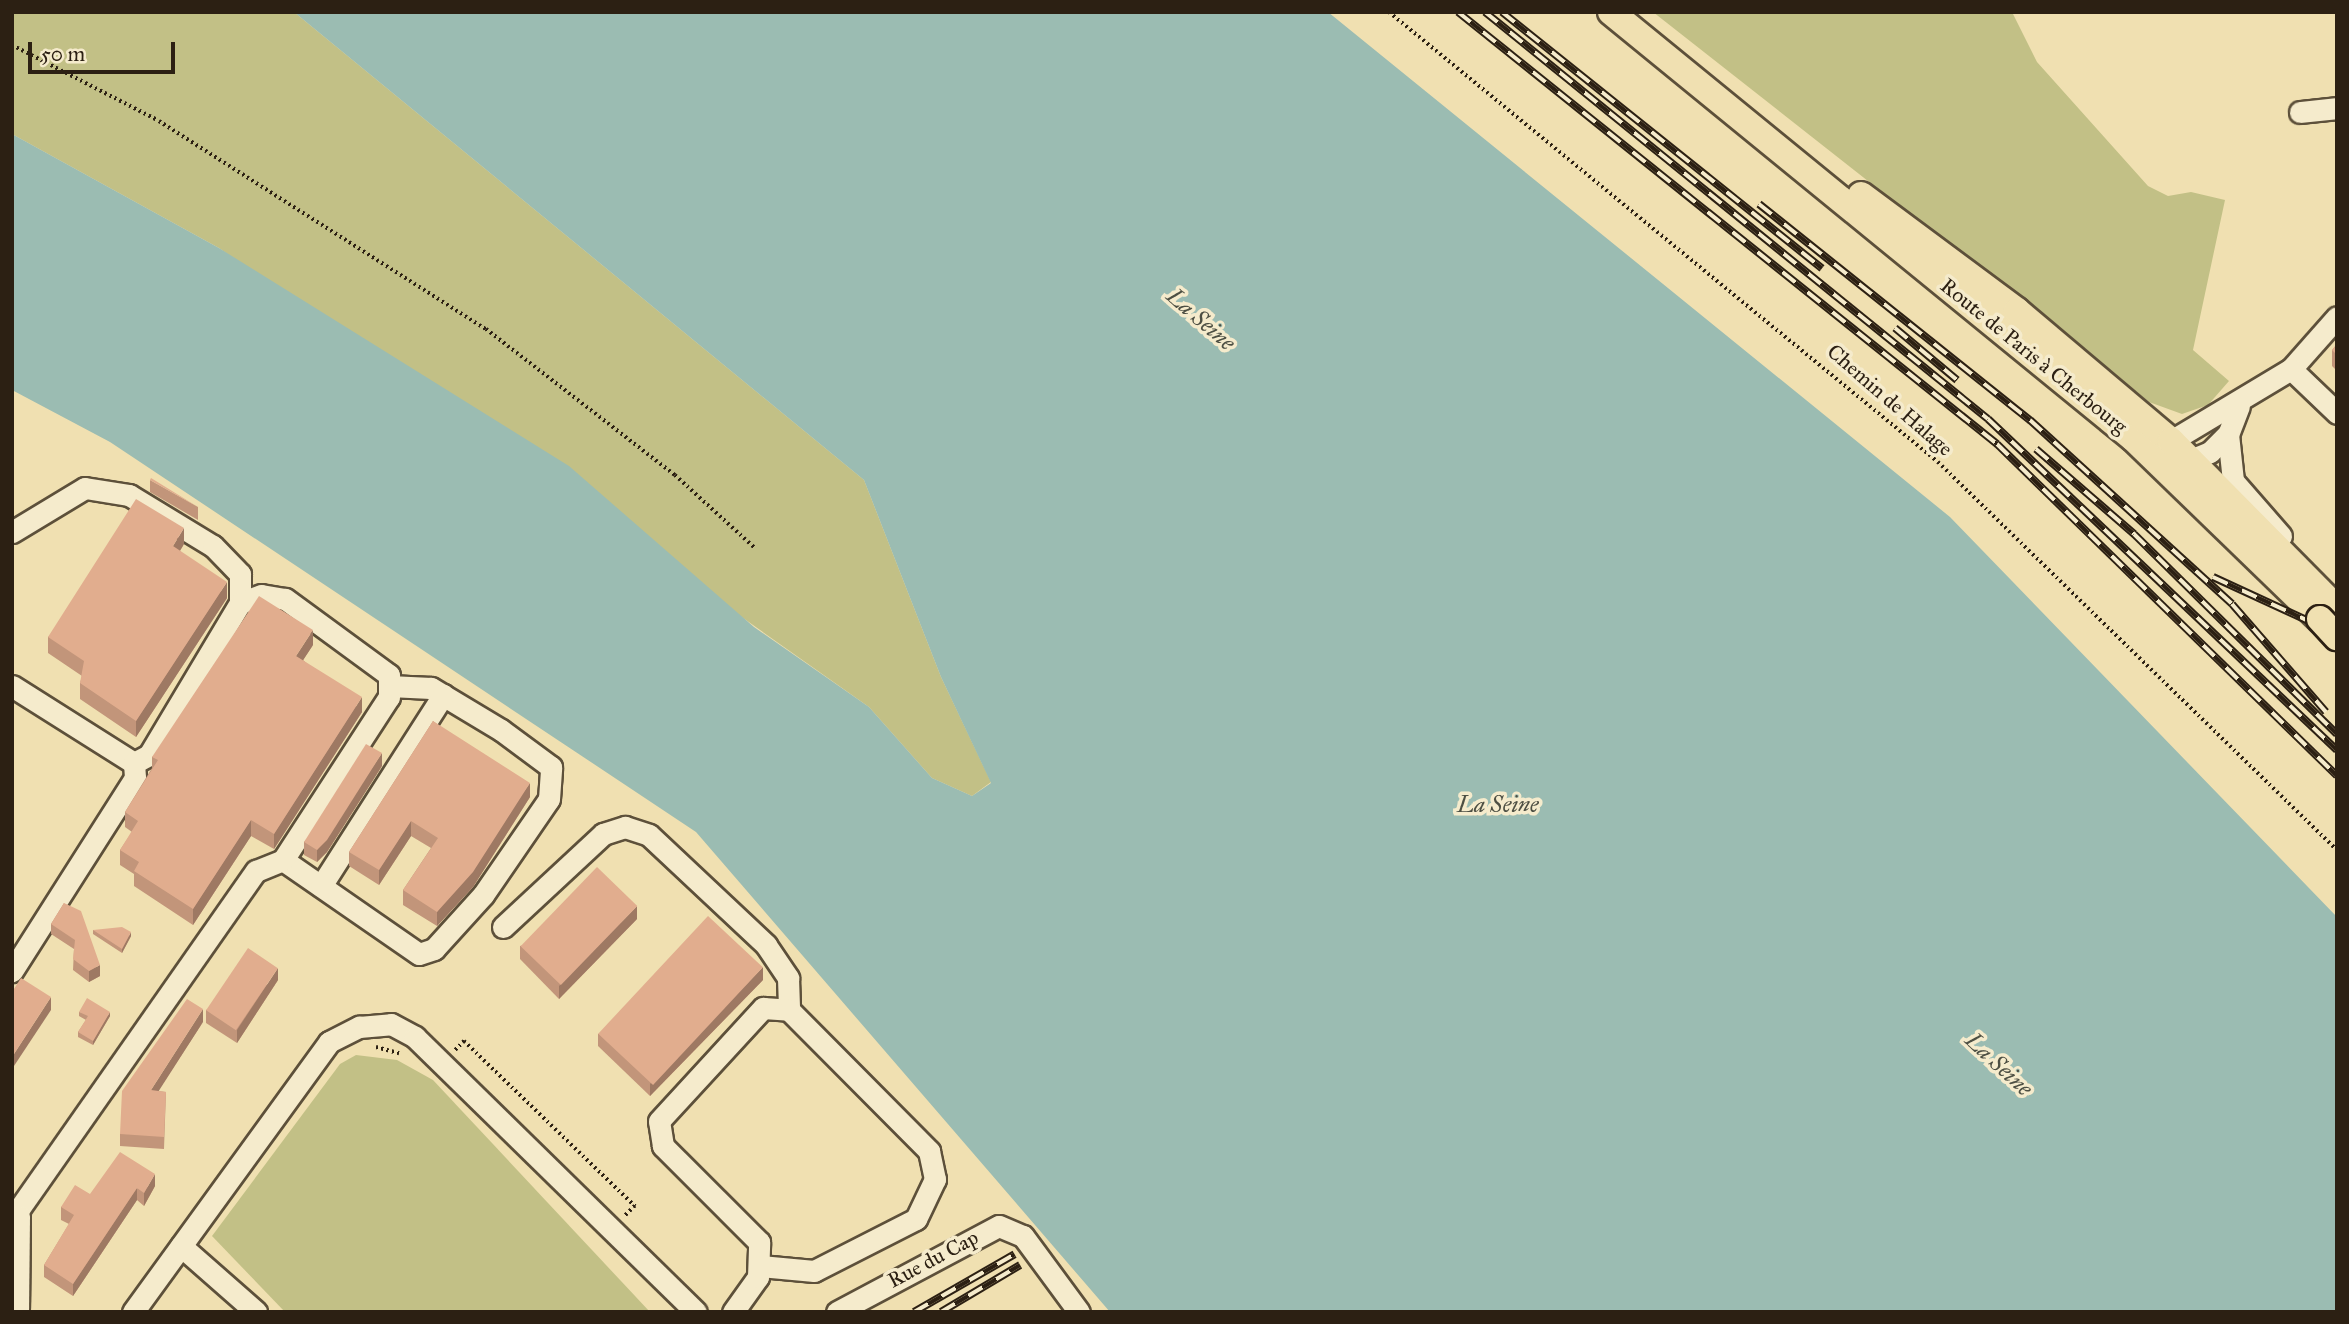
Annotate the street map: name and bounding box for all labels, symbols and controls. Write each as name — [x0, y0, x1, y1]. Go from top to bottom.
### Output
scale bar — [32, 28, 178, 72]
text: 50 m — [41, 41, 85, 67]
street label: Route de Paris à Cherbourg — [1935, 273, 2133, 439]
water label: La Seine — [1161, 282, 1241, 356]
street label: Chemin de Halage — [1822, 339, 1958, 461]
water label: La Seine — [1457, 790, 1539, 818]
water label: La Seine — [1960, 1026, 2038, 1102]
street label: Rue du Cap — [883, 1225, 983, 1293]

